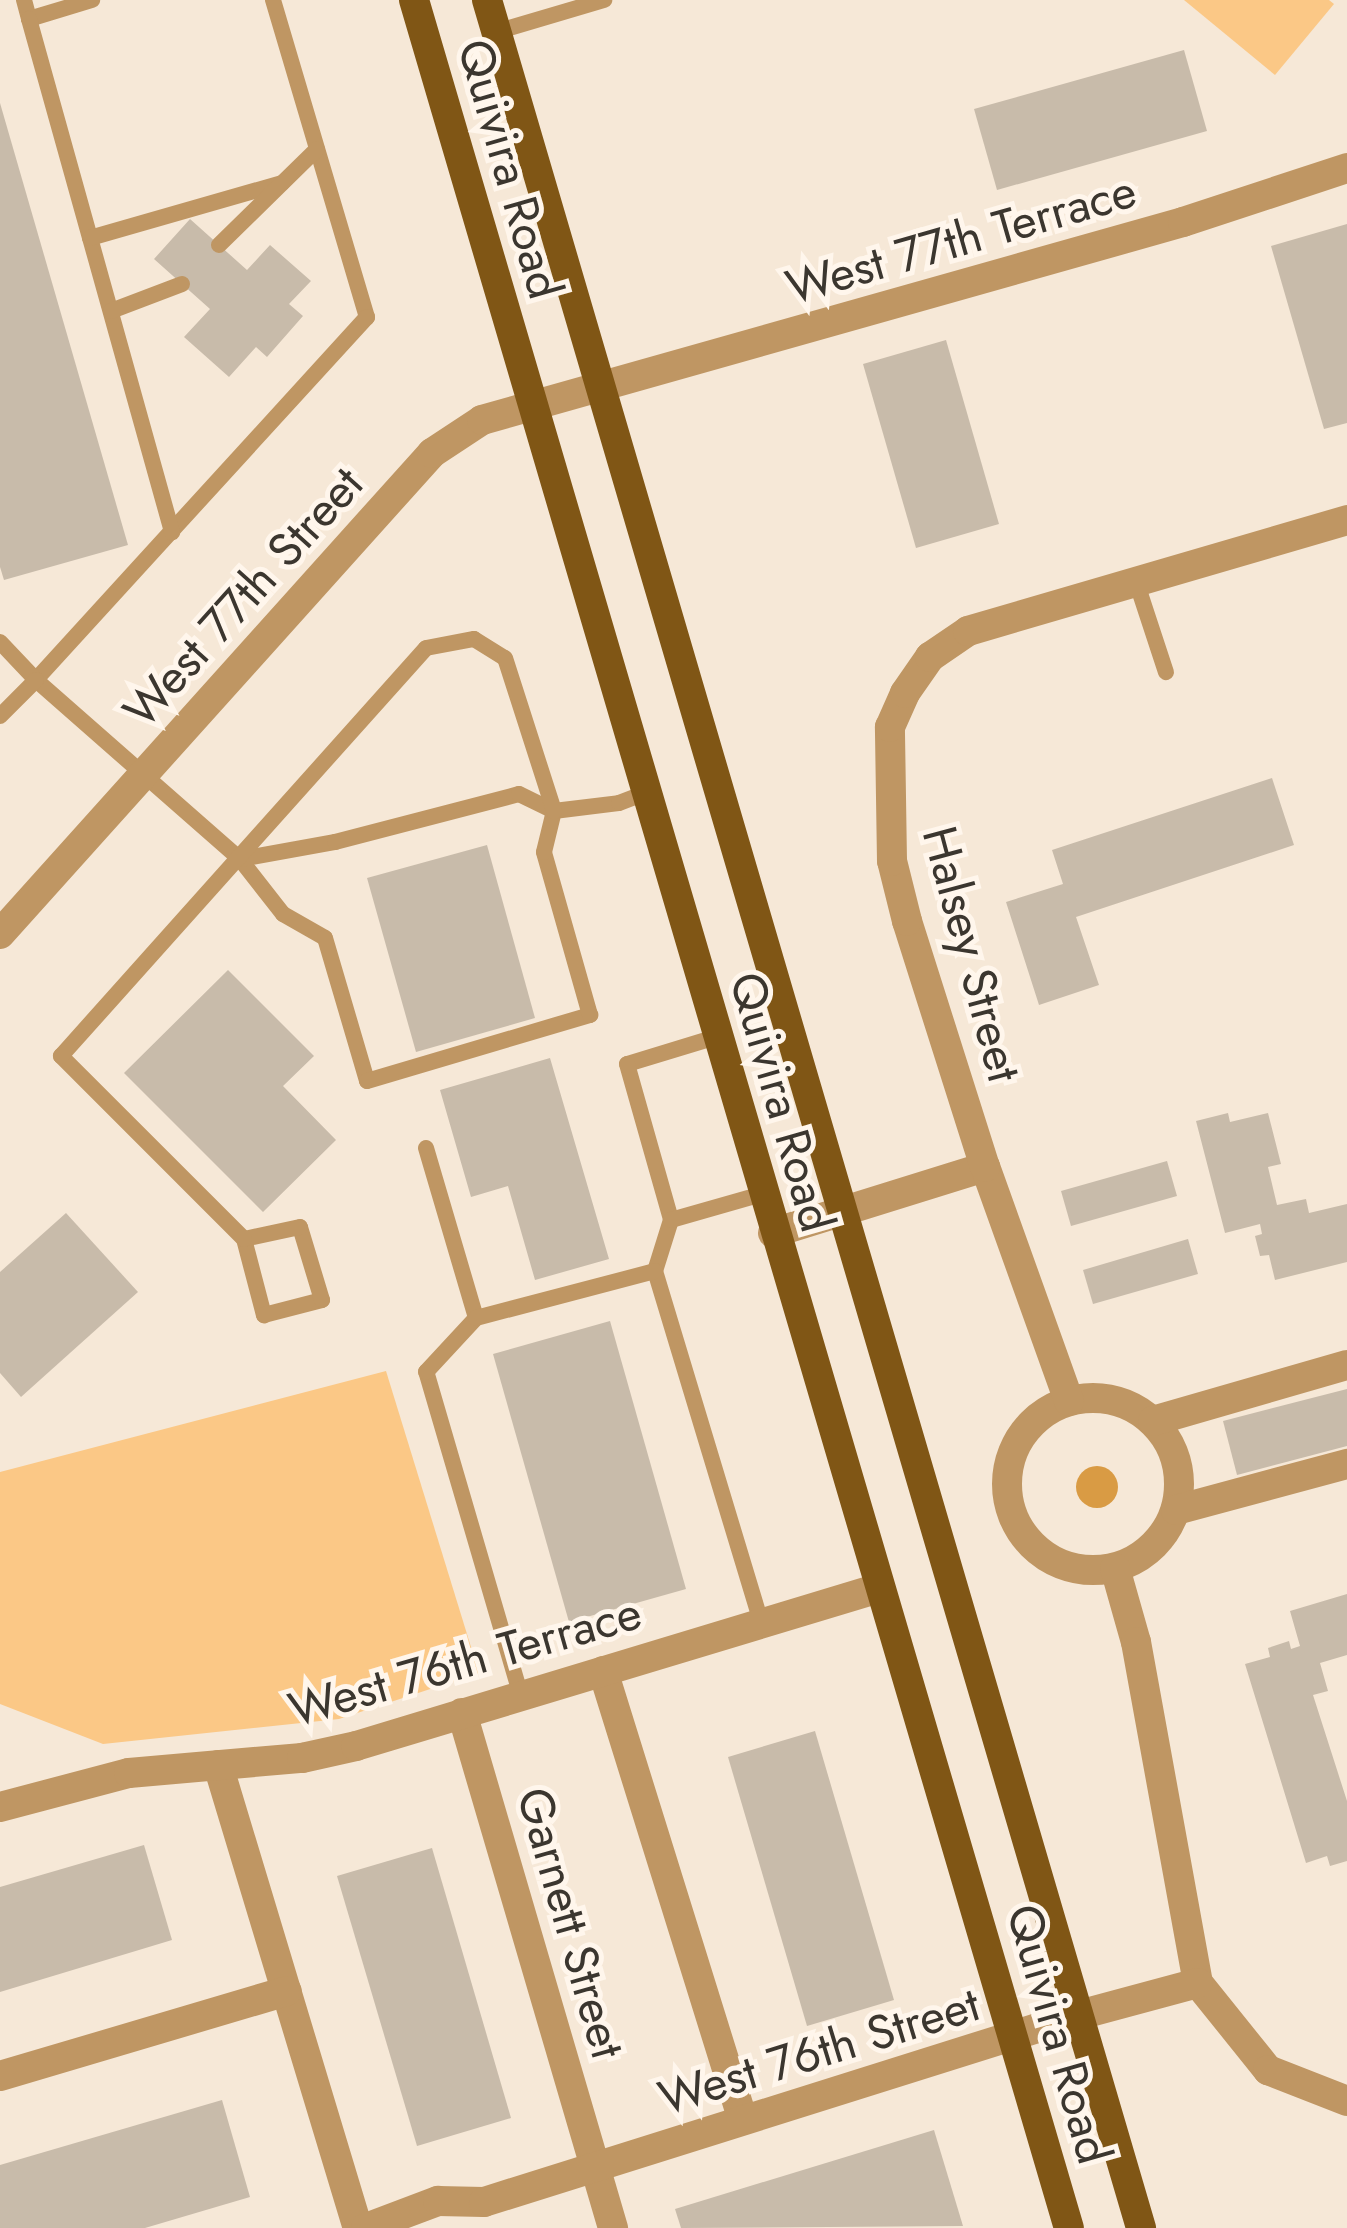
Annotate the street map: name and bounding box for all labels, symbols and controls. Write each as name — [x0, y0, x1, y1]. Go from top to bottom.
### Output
street label: Quivira Road — [446, 33, 574, 305]
street label: West 77th Terrace — [780, 162, 1142, 316]
street label: West 77th Street — [111, 455, 375, 739]
street label: Halsey Street — [910, 820, 1034, 1088]
street label: Quivira Road — [718, 966, 846, 1238]
street label: West 76th Terrace — [282, 1583, 648, 1739]
street label: Garnett Street — [505, 1781, 637, 2065]
street label: Quivira Road — [995, 1898, 1123, 2170]
street label: West 76th Street — [652, 1975, 986, 2127]

